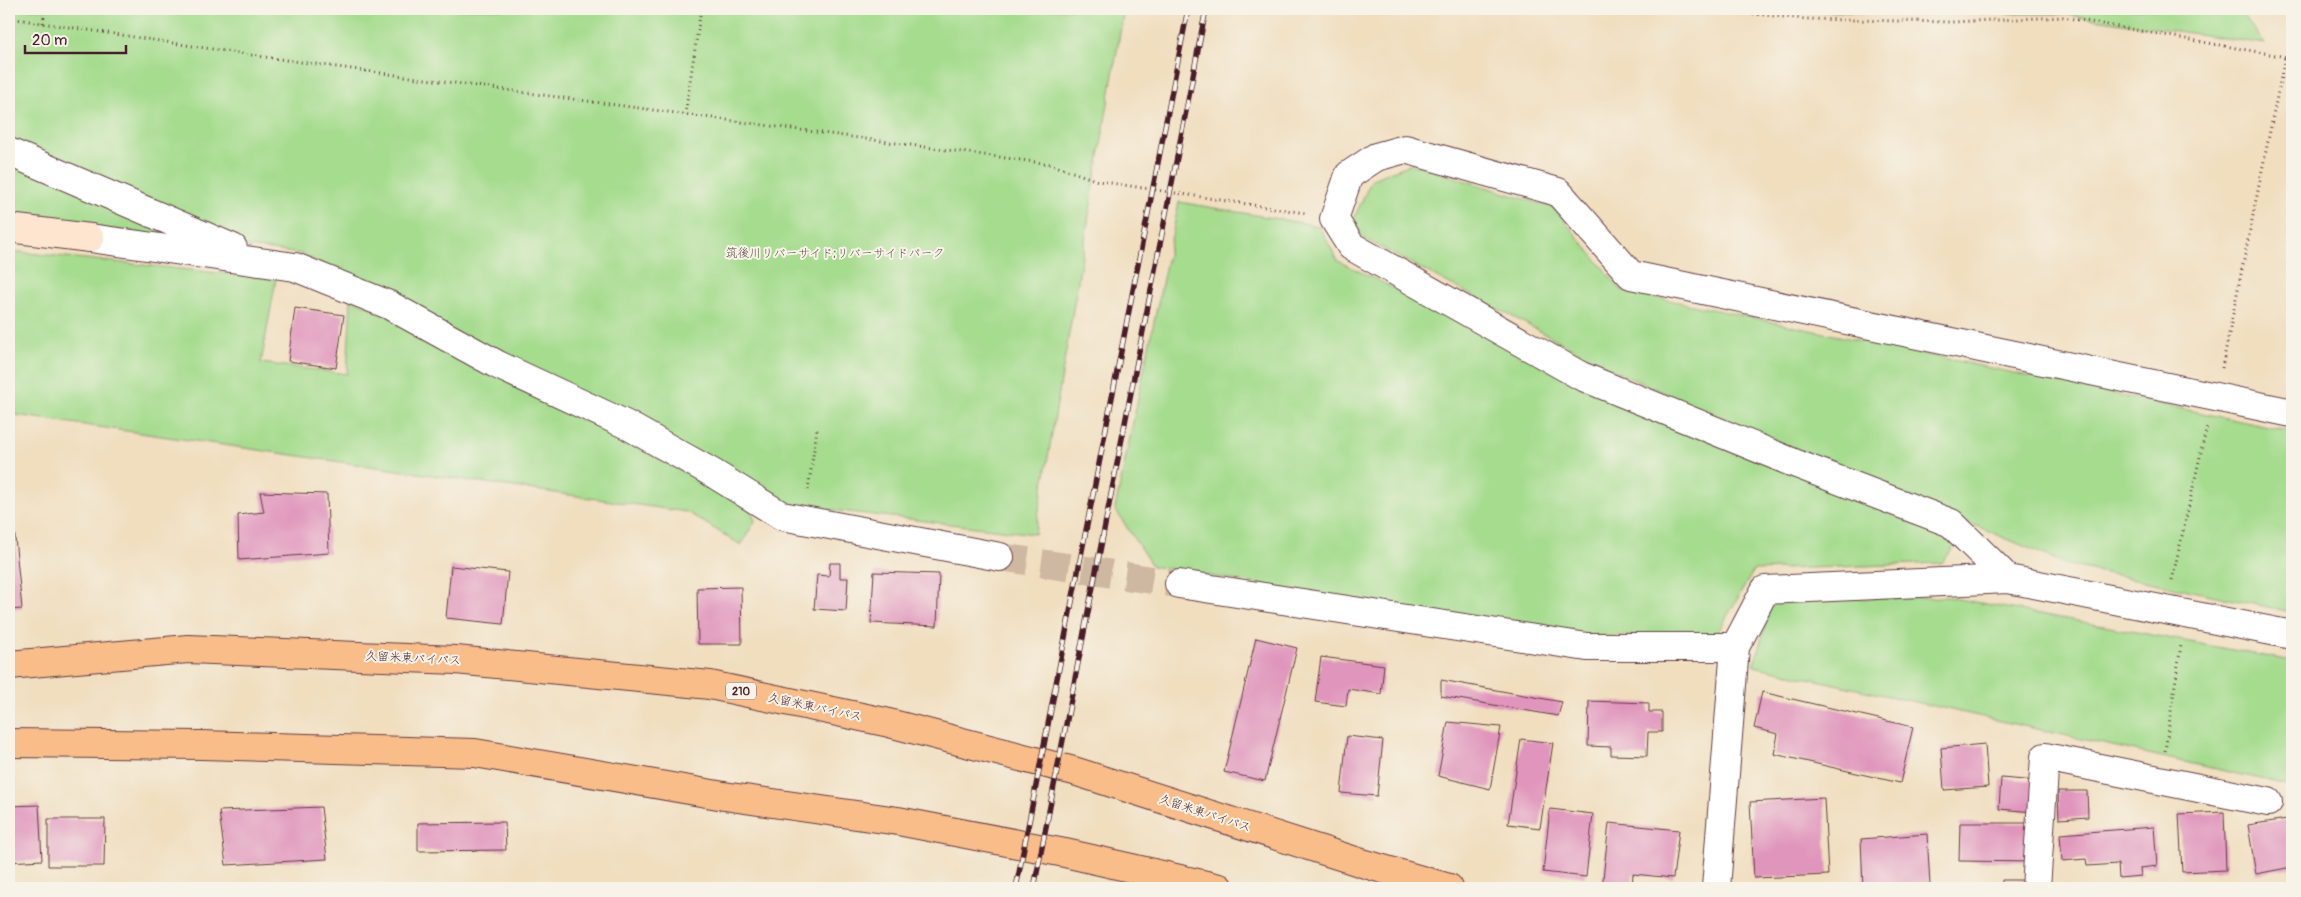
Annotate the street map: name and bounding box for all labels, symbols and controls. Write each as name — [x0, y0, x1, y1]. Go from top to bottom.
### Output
scale bar — [25, 22, 126, 54]
text: 20 m — [32, 31, 67, 50]
park label: 筑後川リバーサイド;リバーサイドパーク — [726, 246, 944, 261]
street label: 久留米東バイパス — [365, 649, 461, 668]
road number: 210 — [726, 682, 756, 699]
street label: 久留米東バイパス — [767, 690, 863, 725]
street label: 久留米東バイパス — [1157, 792, 1253, 835]

